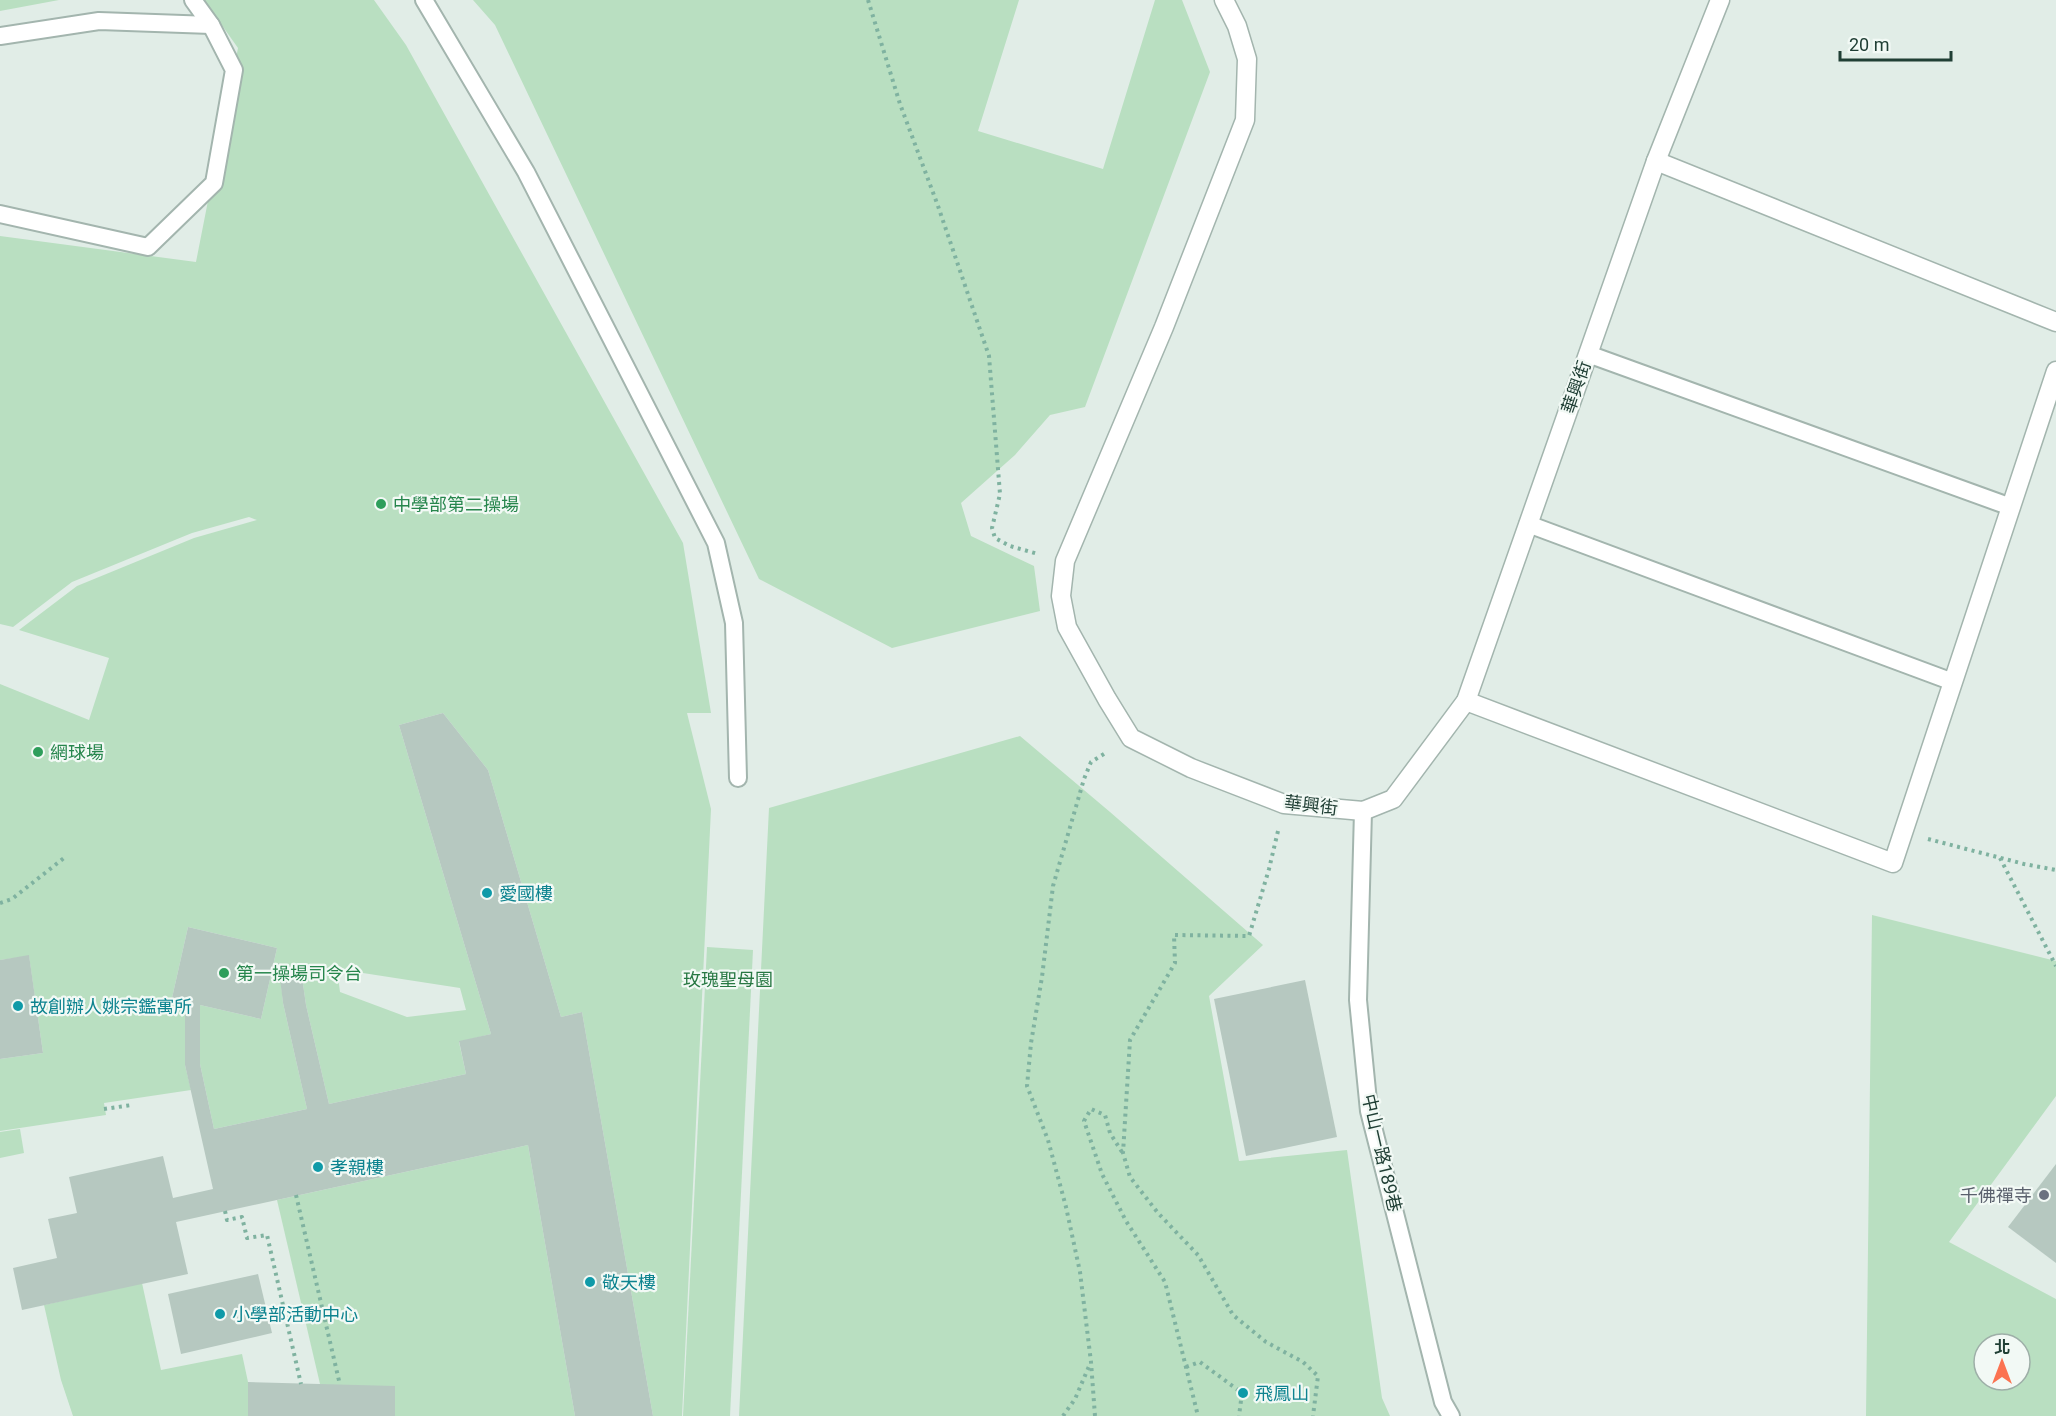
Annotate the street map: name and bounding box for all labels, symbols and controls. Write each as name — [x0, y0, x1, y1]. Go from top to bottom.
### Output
scale bar — [1840, 24, 1951, 62]
text: 20 m — [1849, 34, 1889, 55]
street label: 華興街 — [1557, 358, 1595, 416]
place label: 中學部第二操場 — [393, 494, 519, 515]
marker: 中學部第二操場 — [374, 497, 388, 511]
place label: 網球場 — [50, 742, 104, 763]
marker: 網球場 — [31, 745, 45, 759]
street label: 華興街 — [1283, 791, 1339, 819]
place label: 愛國樓 — [499, 883, 553, 904]
marker: 愛國樓 — [480, 886, 494, 900]
place label: 第一操場司令台 — [236, 963, 362, 984]
marker: 第一操場司令台 — [217, 966, 231, 980]
park label: 玫瑰聖母園 — [683, 969, 773, 990]
place label: 故創辦人姚宗鑑寓所 — [30, 996, 192, 1017]
marker: 故創辦人姚宗鑑寓所 — [11, 999, 25, 1013]
street label: 中山一路189巷 — [1358, 1092, 1406, 1214]
place label: 孝親樓 — [330, 1157, 384, 1178]
marker: 孝親樓 — [311, 1160, 325, 1174]
place label: 千佛禪寺 — [1960, 1185, 2032, 1206]
marker: 千佛禪寺 — [2037, 1188, 2051, 1202]
place label: 敬天樓 — [602, 1272, 656, 1293]
marker: 敬天樓 — [583, 1275, 597, 1289]
place label: 小學部活動中心 — [232, 1304, 358, 1325]
marker: 小學部活動中心 — [213, 1307, 227, 1321]
north arrow — [1972, 1332, 2032, 1392]
text: 北 — [1994, 1338, 2010, 1357]
place label: 飛鳳山 — [1255, 1383, 1309, 1404]
marker: 飛鳳山 — [1236, 1386, 1250, 1400]

